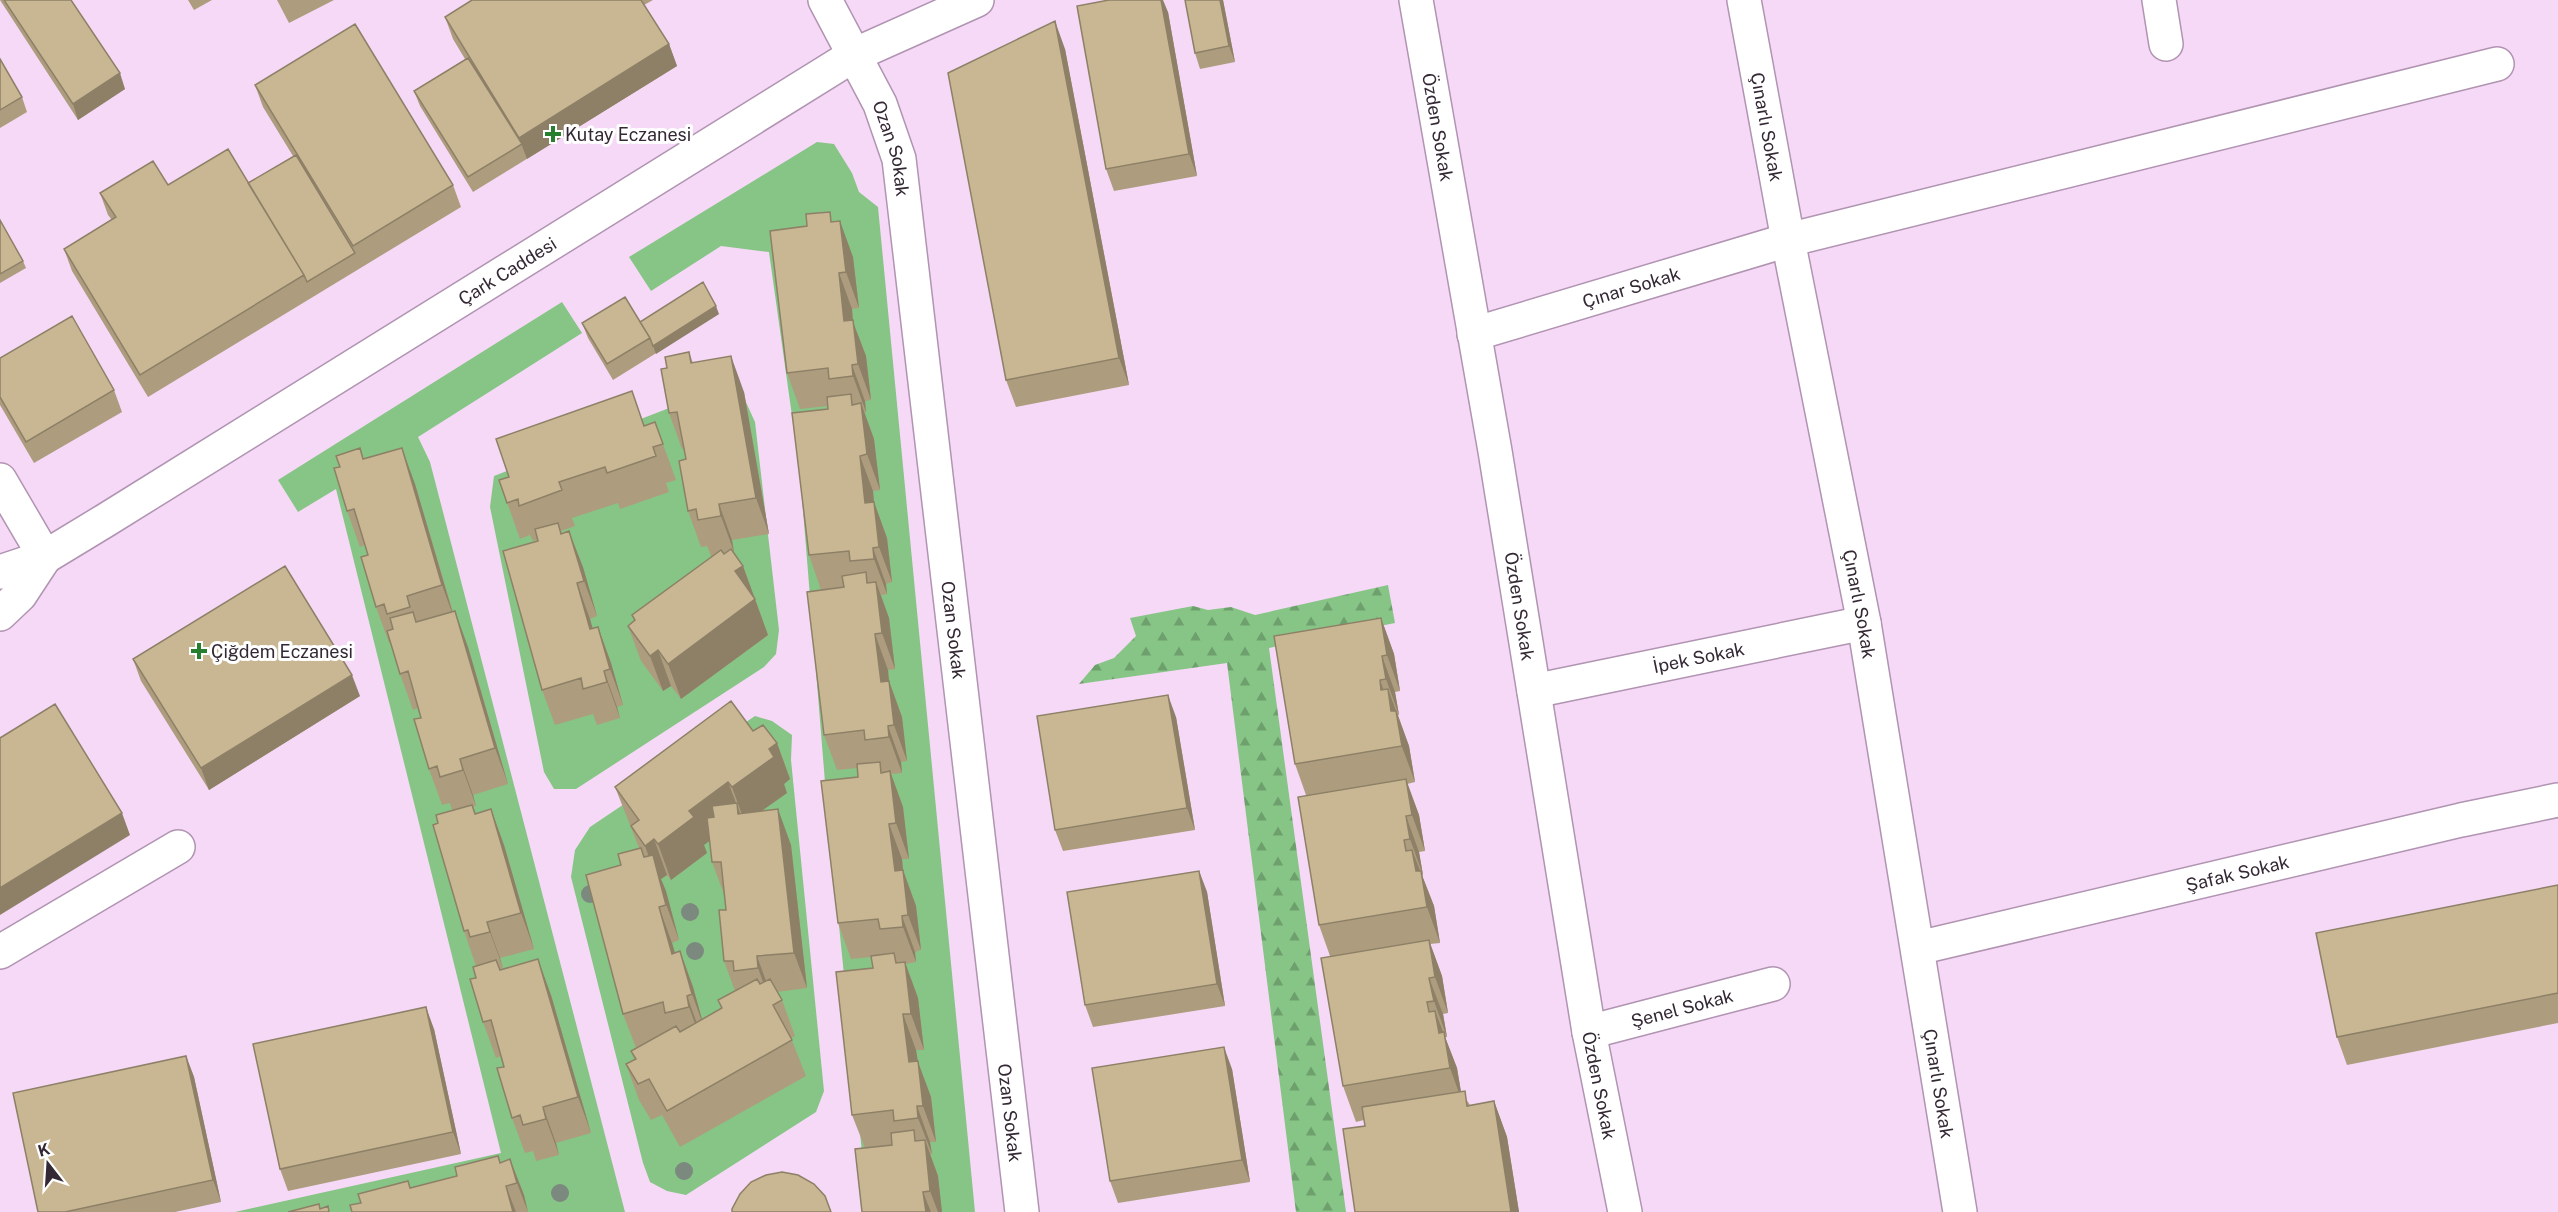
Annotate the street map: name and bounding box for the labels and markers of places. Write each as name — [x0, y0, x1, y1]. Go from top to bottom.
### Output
place label: Kutay Eczanesi — [565, 124, 691, 145]
marker: Kutay Eczanesi — [546, 127, 560, 141]
place label: Çiğdem Eczanesi — [211, 641, 353, 662]
marker: Çiğdem Eczanesi — [192, 644, 206, 658]

